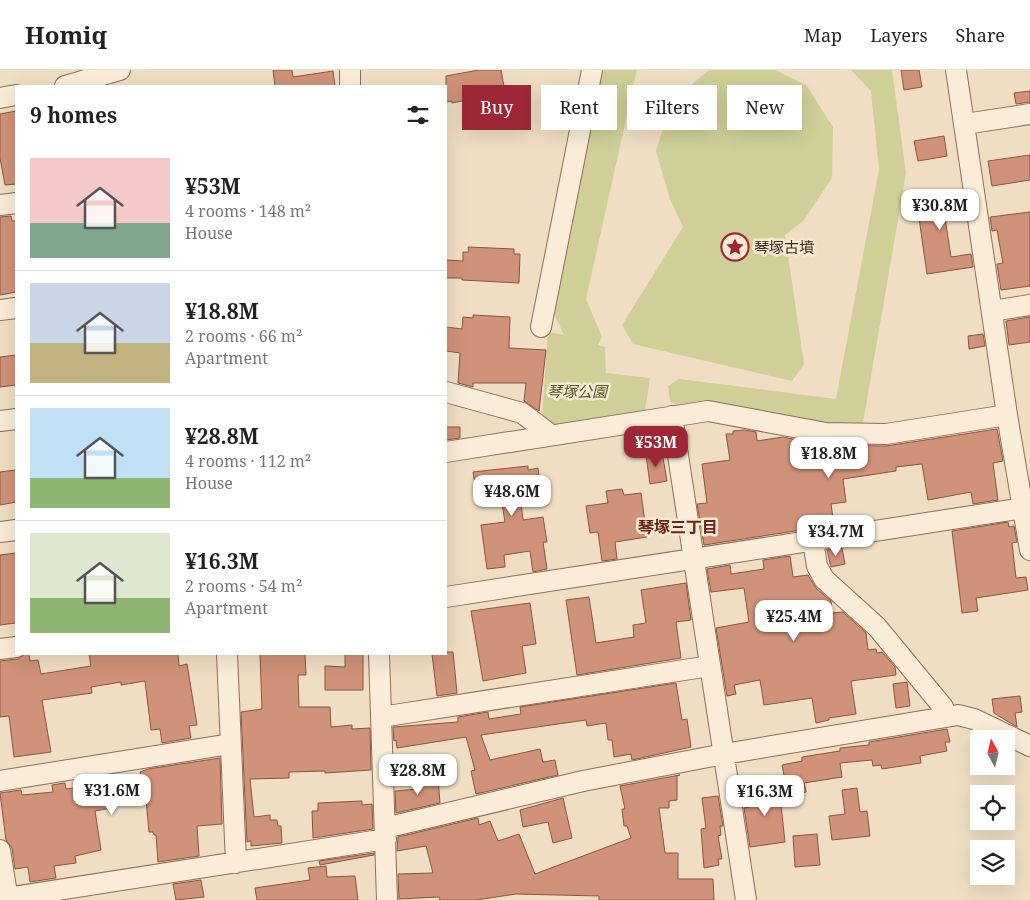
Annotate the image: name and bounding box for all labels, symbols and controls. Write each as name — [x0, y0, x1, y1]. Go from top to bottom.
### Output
text: Homiq — [25, 18, 107, 51]
text: Map — [804, 23, 842, 47]
text: Layers — [870, 23, 928, 47]
text: Share — [956, 23, 1005, 47]
chip: Buy — [462, 85, 531, 130]
chip: Rent — [541, 85, 617, 130]
chip: Filters — [627, 85, 717, 130]
chip: New — [727, 85, 802, 130]
text: 9 homes — [30, 101, 117, 129]
icon: filters — [404, 101, 432, 129]
text: ¥53M — [185, 172, 241, 200]
icon: home — [70, 178, 130, 238]
pin: ¥30.8M — [899, 189, 981, 231]
text: ¥30.8M — [912, 194, 968, 216]
text: 4 rooms · 148 m² — [185, 200, 311, 222]
text: House — [185, 222, 233, 244]
place icon: 琴塚古墳 — [720, 232, 750, 262]
place label: 琴塚古墳 — [754, 237, 814, 257]
text: ¥18.8M — [185, 297, 259, 325]
icon: home — [70, 303, 130, 363]
text: 2 rooms · 66 m² — [185, 325, 302, 347]
text: Apartment — [185, 347, 268, 369]
park label: 琴塚公園 — [547, 381, 609, 401]
text: ¥28.8M — [185, 422, 259, 450]
pin: ¥53M — [626, 426, 686, 468]
icon: home — [70, 428, 130, 488]
text: ¥53M — [635, 431, 677, 453]
pin: ¥18.8M — [788, 436, 870, 479]
text: ¥18.8M — [801, 442, 857, 464]
text: 4 rooms · 112 m² — [185, 450, 311, 472]
text: House — [185, 472, 233, 494]
pin: ¥48.6M — [471, 474, 553, 517]
text: ¥48.6M — [484, 480, 540, 502]
pin: ¥34.7M — [795, 514, 877, 557]
district label: 琴塚三丁目 — [638, 516, 718, 538]
text: ¥34.7M — [808, 520, 864, 542]
text: ¥16.3M — [185, 547, 259, 575]
icon: home — [70, 553, 130, 613]
text: 2 rooms · 54 m² — [185, 575, 302, 597]
text: Apartment — [185, 597, 268, 619]
pin: ¥25.4M — [753, 600, 835, 642]
text: ¥25.4M — [766, 605, 822, 627]
north arrow — [970, 730, 1015, 775]
map controls — [970, 730, 1015, 885]
pin: ¥28.8M — [377, 754, 459, 796]
text: ¥28.8M — [390, 759, 446, 781]
pin: ¥31.6M — [71, 774, 153, 816]
pin: ¥16.3M — [724, 774, 806, 817]
text: ¥31.6M — [84, 779, 140, 801]
text: ¥16.3M — [737, 780, 793, 802]
button: locate — [970, 785, 1015, 830]
button: layers — [970, 840, 1015, 885]

